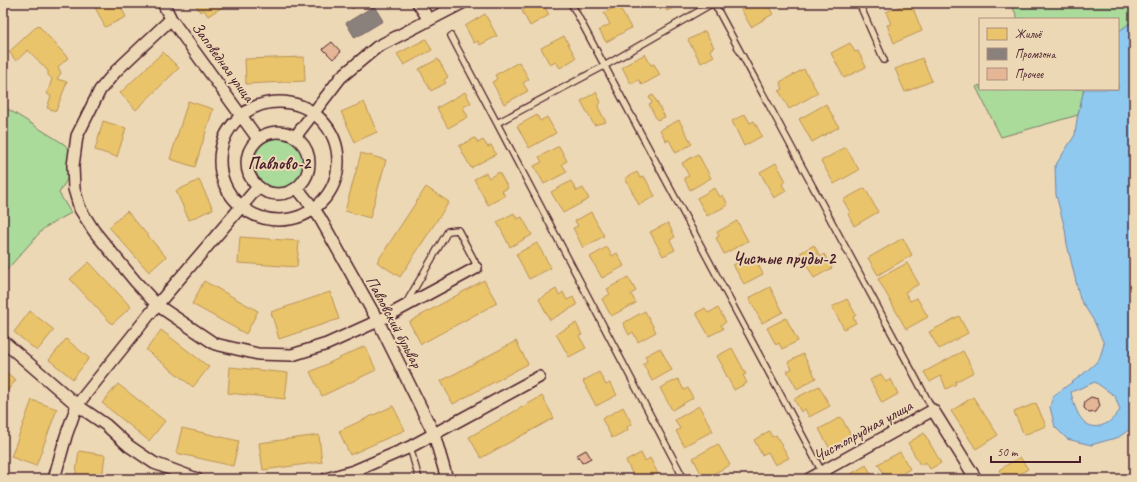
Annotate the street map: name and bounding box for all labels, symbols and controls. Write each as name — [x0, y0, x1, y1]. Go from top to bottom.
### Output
street label: Заповедная улица — [187, 18, 260, 107]
legend — [979, 18, 1119, 90]
text: Жильё — [1015, 26, 1043, 42]
text: Промзона — [1015, 46, 1057, 62]
text: Прочее — [1015, 66, 1044, 82]
district label: Павлово-2 — [248, 153, 312, 174]
district label: Чистые пруды-2 — [733, 248, 836, 269]
street label: Павловский бульвар — [361, 273, 427, 372]
street label: Чистопрудная улица — [810, 395, 917, 466]
scale bar — [991, 438, 1080, 464]
text: 50 m — [997, 444, 1019, 460]

